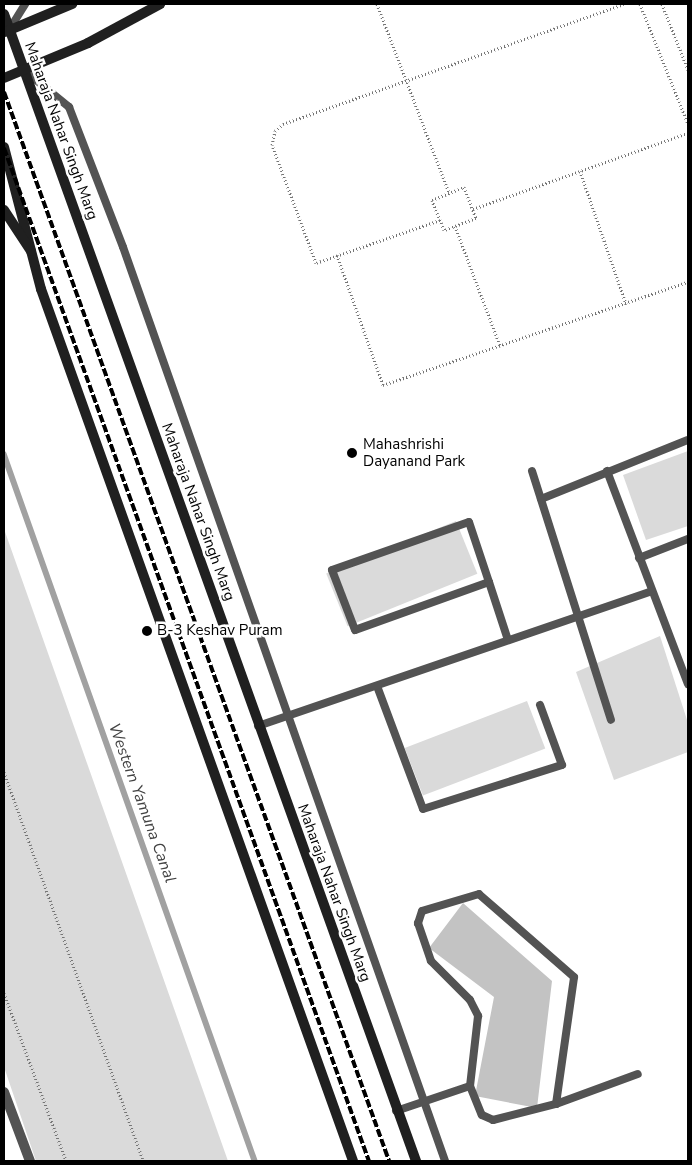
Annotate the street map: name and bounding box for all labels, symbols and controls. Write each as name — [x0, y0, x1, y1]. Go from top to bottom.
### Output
street label: Maharaja Nahar Singh Marg — [20, 40, 102, 222]
street label: Maharaja Nahar Singh Marg — [157, 421, 239, 603]
place label: Mahashrishi Dayanand Park — [363, 435, 465, 470]
marker: Mahashrishi Dayanand Park — [345, 446, 359, 460]
place label: B-3 Keshav Puram — [157, 622, 283, 640]
marker: B-3 Keshav Puram — [141, 625, 153, 637]
water label: Western Yamuna Canal — [104, 721, 180, 885]
street label: Maharaja Nahar Singh Marg — [293, 802, 375, 984]

